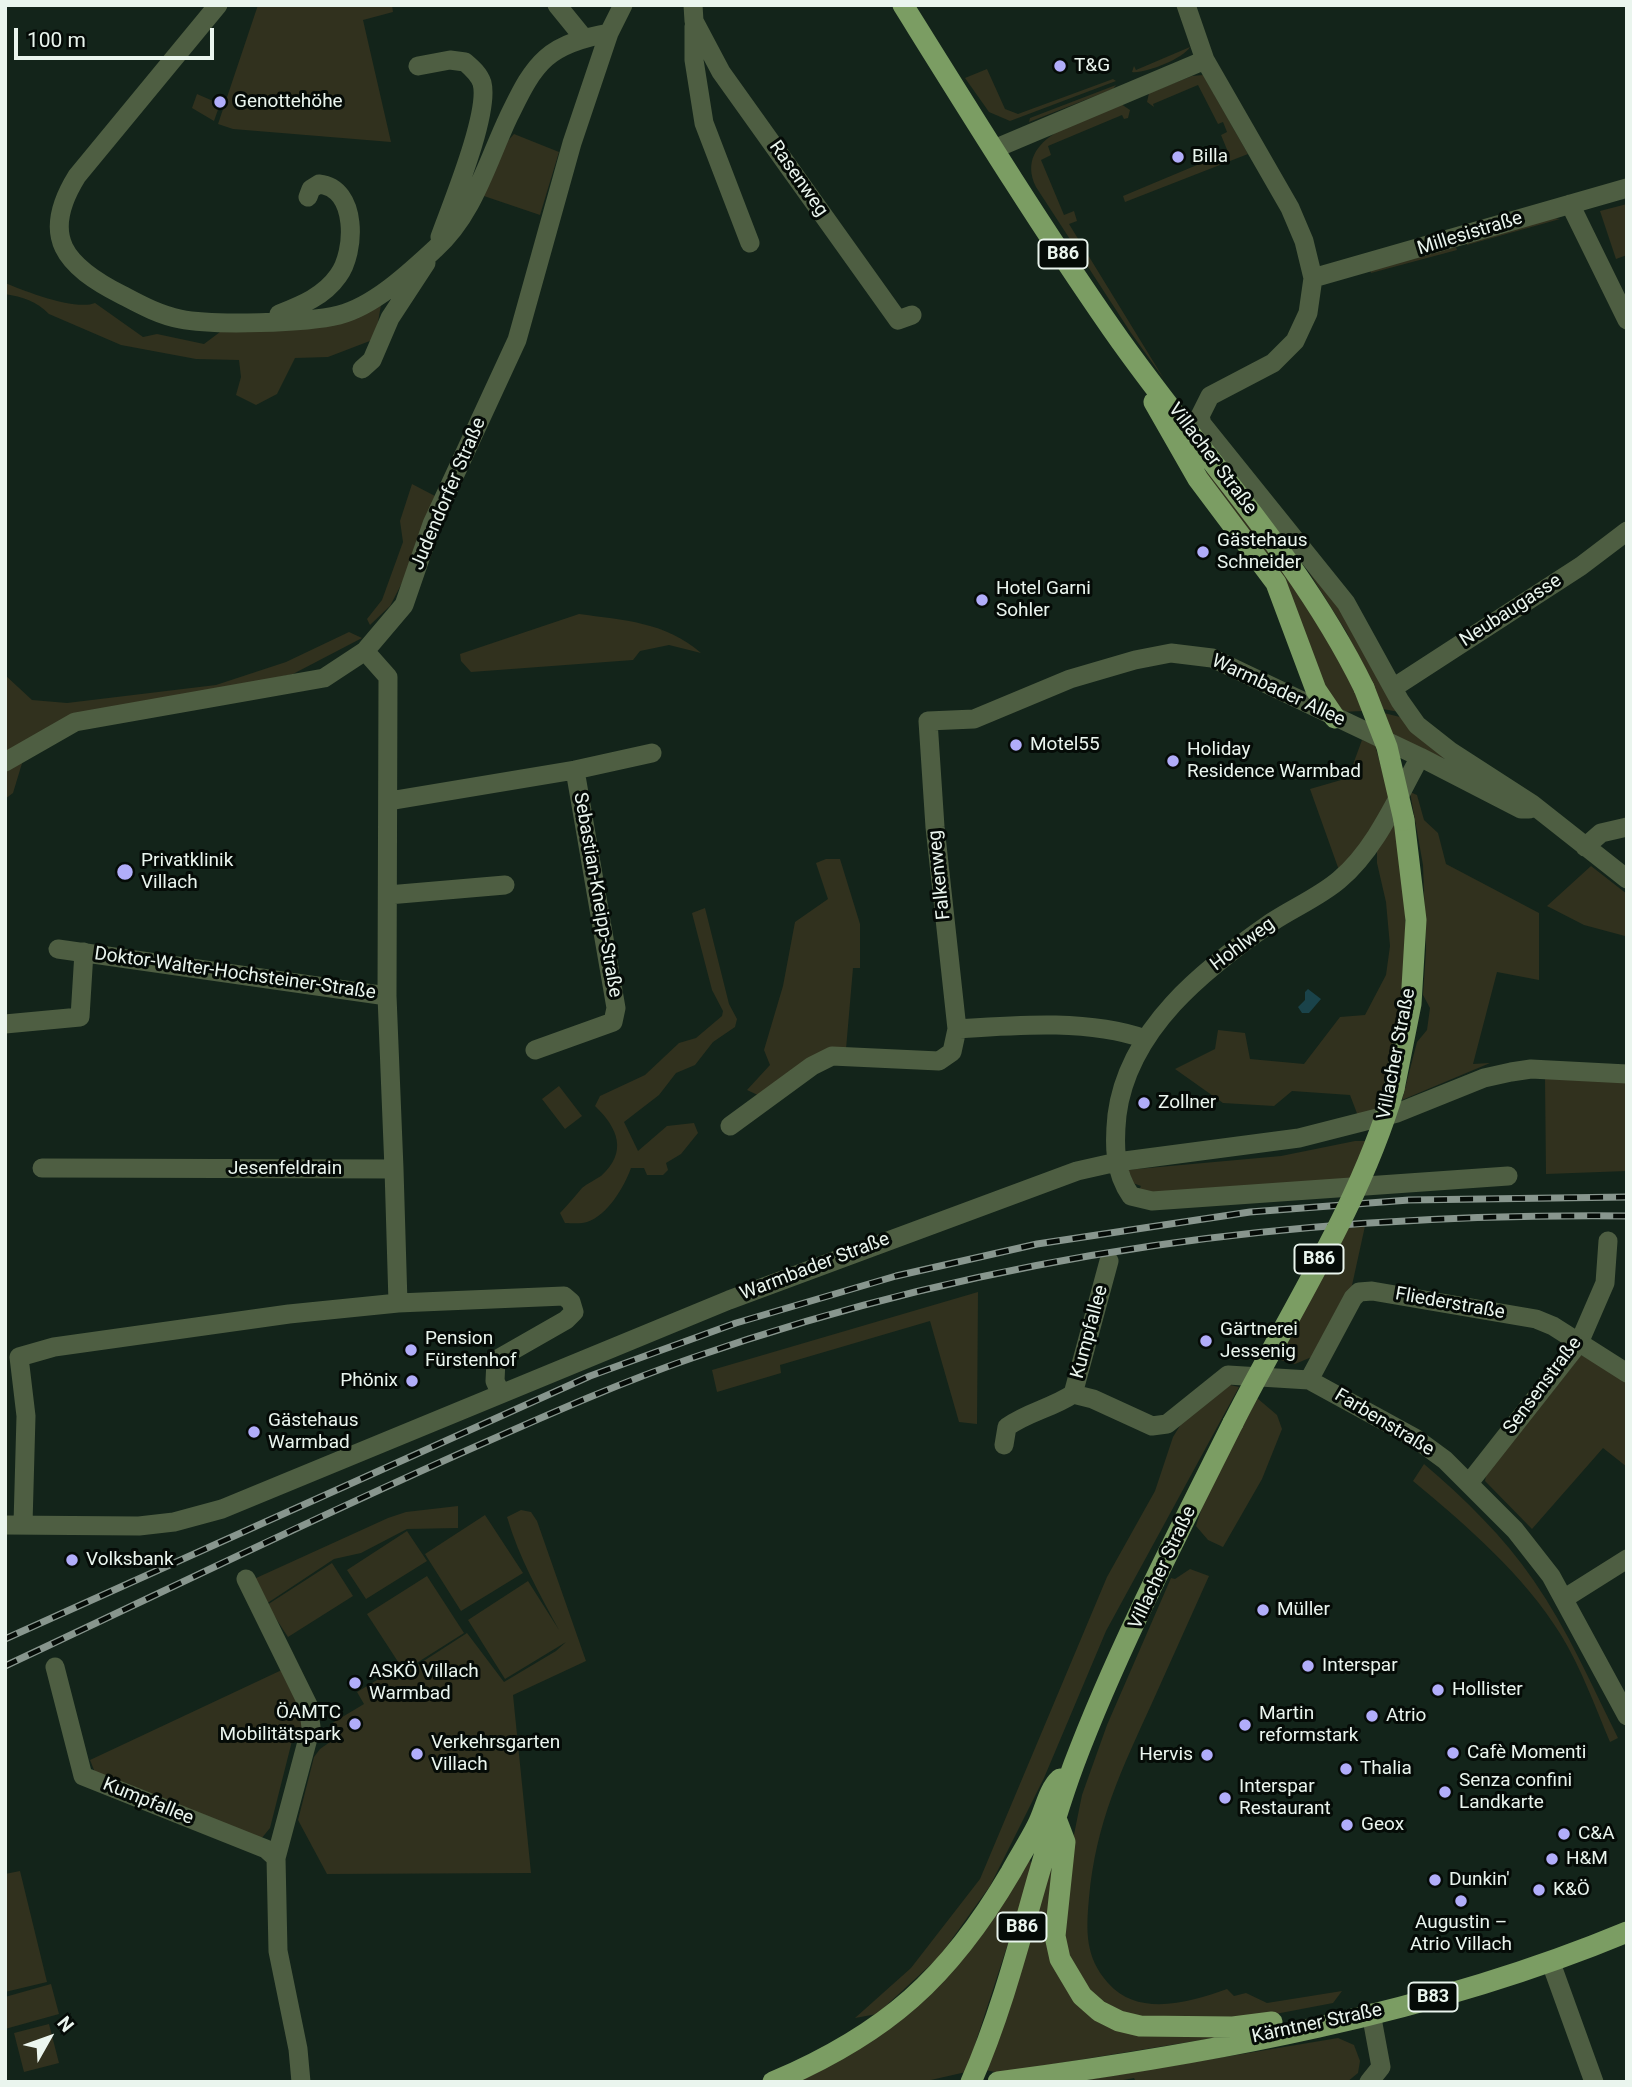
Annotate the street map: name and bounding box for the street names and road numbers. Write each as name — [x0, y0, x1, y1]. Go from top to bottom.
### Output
street label: Rasenweg — [764, 137, 832, 221]
street label: Millesistraße — [1415, 207, 1525, 261]
road number: B86 — [1038, 240, 1088, 268]
street label: Villacher Straße — [1163, 399, 1261, 519]
street label: Judendorfer Straße — [407, 414, 491, 574]
street label: Neubaugasse — [1456, 570, 1566, 652]
street label: Warmbader Allee — [1208, 650, 1348, 732]
street label: Sebastian-Kneipp-Straße — [568, 791, 626, 999]
street label: Falkenweg — [924, 829, 956, 921]
street label: Hohlweg — [1206, 913, 1280, 977]
street label: Doktor-Walter-Hochsteiner-Straße — [93, 943, 377, 1005]
street label: Villacher Straße — [1373, 986, 1421, 1122]
street label: Jesenfeldrain — [228, 1158, 342, 1180]
street label: Warmbader Straße — [737, 1228, 893, 1306]
road number: B86 — [1294, 1244, 1344, 1274]
street label: Kumpfallee — [1067, 1283, 1113, 1381]
street label: Fliederstraße — [1393, 1283, 1507, 1325]
street label: Sensenstraße — [1499, 1333, 1587, 1439]
street label: Farbenstraße — [1330, 1384, 1438, 1462]
street label: Villacher Straße — [1125, 1503, 1201, 1633]
street label: Kumpfallee — [99, 1773, 197, 1831]
road number: B86 — [998, 1912, 1046, 1941]
road number: B83 — [1408, 1982, 1458, 2011]
street label: Kärntner Straße — [1250, 1999, 1384, 2049]

